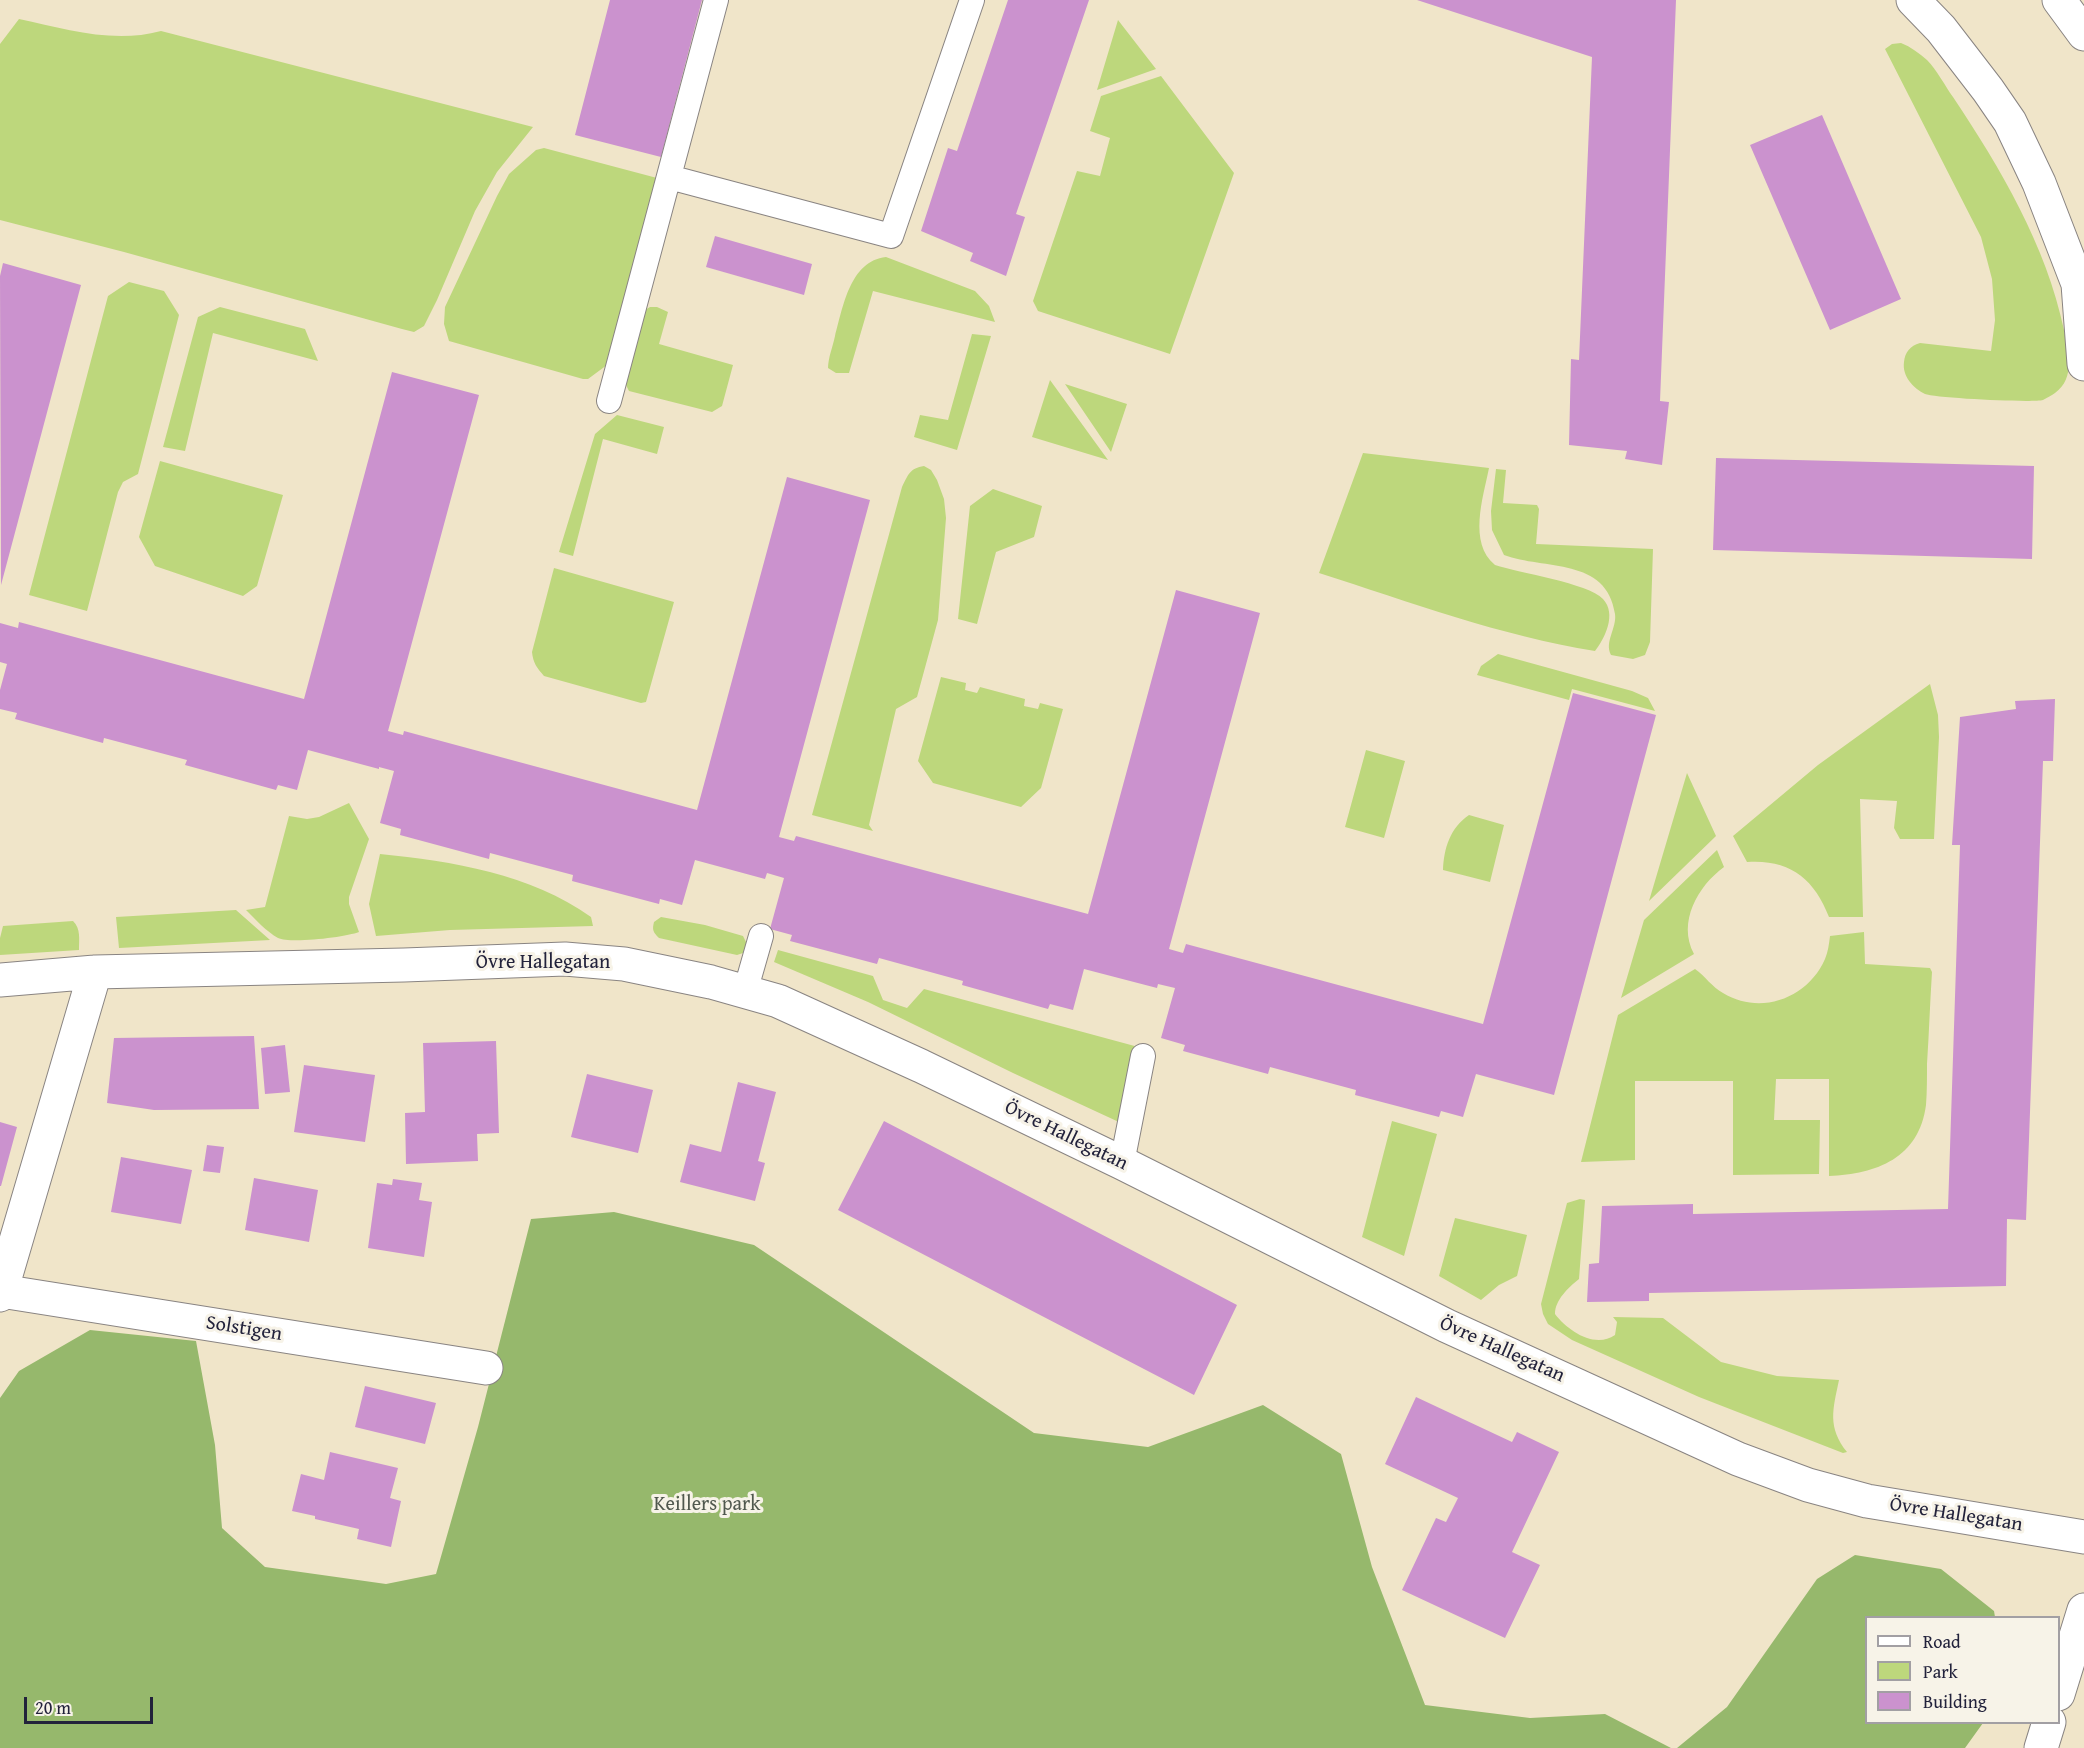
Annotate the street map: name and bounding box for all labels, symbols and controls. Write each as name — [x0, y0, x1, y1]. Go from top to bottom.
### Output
street label: Övre Hallegatan — [476, 951, 610, 975]
street label: Övre Hallegatan — [1000, 1096, 1132, 1176]
street label: Solstigen — [204, 1311, 284, 1347]
street label: Övre Hallegatan — [1436, 1312, 1568, 1388]
park label: Keillers park — [654, 1493, 760, 1517]
street label: Övre Hallegatan — [1888, 1493, 2024, 1537]
legend — [1865, 1616, 2060, 1724]
text: Road — [1923, 1628, 1961, 1655]
text: Park — [1923, 1658, 1958, 1685]
scale bar — [27, 1685, 156, 1723]
text: Building — [1923, 1688, 1987, 1715]
text: 20 m — [35, 1694, 71, 1721]

